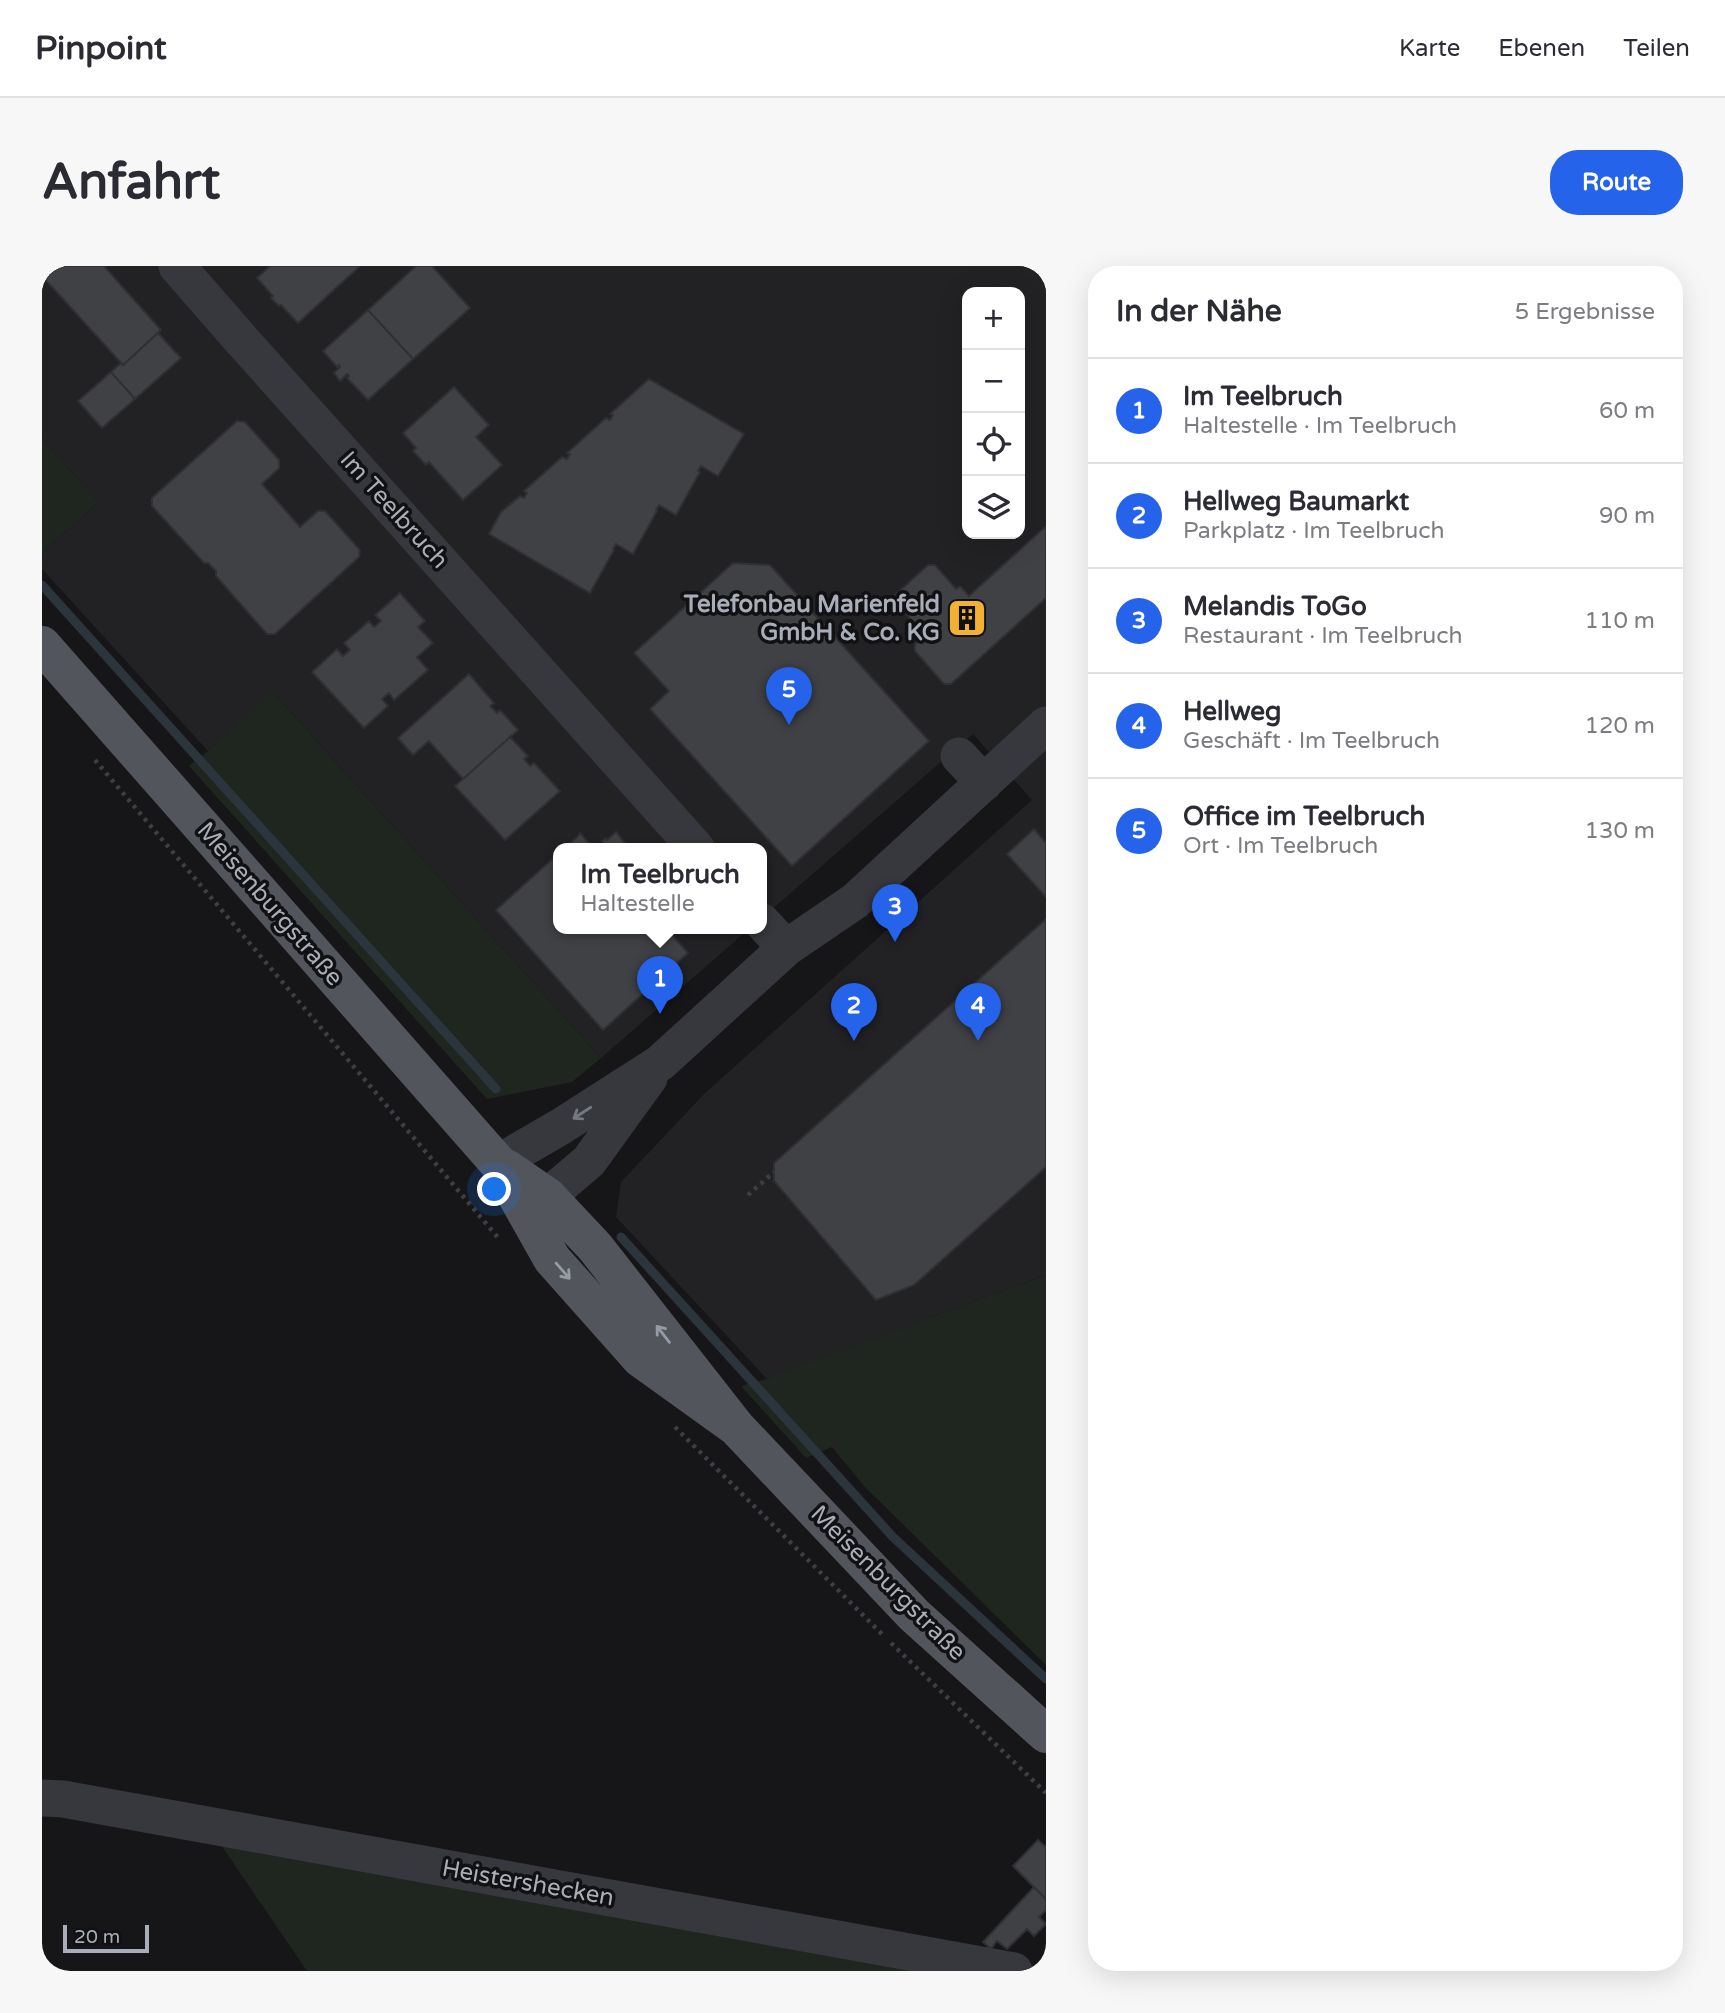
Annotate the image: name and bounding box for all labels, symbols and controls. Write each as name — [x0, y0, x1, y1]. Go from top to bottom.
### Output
text: Pinpoint — [35, 29, 167, 68]
text: Karte — [1399, 34, 1460, 63]
text: Ebenen — [1498, 34, 1585, 63]
text: Teilen — [1623, 34, 1690, 63]
button: Route — [1550, 150, 1683, 215]
text: Anfahrt — [42, 153, 220, 212]
map controls — [962, 287, 1025, 539]
button: + — [962, 287, 1025, 350]
text: In der Nähe — [1116, 293, 1282, 330]
text: 5 Ergebnisse — [1515, 298, 1655, 326]
button: − — [962, 350, 1025, 413]
text: Im Teelbruch — [1183, 381, 1343, 412]
text: 1 — [1132, 397, 1146, 425]
text: 60 m — [1599, 397, 1655, 425]
text: Haltestelle · Im Teelbruch — [1183, 412, 1457, 440]
button: locate — [962, 413, 1025, 476]
street label: Im Teelbruch — [334, 446, 454, 574]
button: layers — [962, 476, 1025, 539]
text: Hellweg Baumarkt — [1183, 486, 1409, 517]
text: 2 — [1132, 502, 1146, 530]
text: 90 m — [1599, 502, 1655, 530]
text: Parkplatz · Im Teelbruch — [1183, 517, 1445, 545]
place label: Telefonbau Marienfeld GmbH & Co. KG — [683, 590, 940, 647]
text: Melandis ToGo — [1183, 591, 1367, 622]
building icon: Telefonbau Marienfeld GmbH & Co. KG — [946, 597, 988, 639]
text: 3 — [1132, 607, 1146, 635]
text: 110 m — [1585, 607, 1655, 635]
text: Restaurant · Im Teelbruch — [1183, 622, 1462, 650]
pin: 5 — [766, 667, 812, 725]
text: Hellweg — [1183, 696, 1281, 727]
text: 4 — [1132, 712, 1146, 740]
text: 120 m — [1585, 712, 1655, 740]
text: Geschäft · Im Teelbruch — [1183, 727, 1440, 755]
text: Office im Teelbruch — [1183, 801, 1425, 832]
street label: Meisenburgstraße — [191, 816, 349, 992]
text: 5 — [1132, 817, 1146, 845]
text: 130 m — [1585, 817, 1655, 845]
text: Ort · Im Teelbruch — [1183, 832, 1378, 860]
popup — [553, 843, 767, 934]
text: Im Teelbruch — [580, 859, 740, 890]
pin: 3 — [872, 884, 918, 942]
text: Haltestelle — [580, 890, 695, 918]
pin: 1 — [637, 956, 683, 1014]
pin: 2 — [831, 983, 877, 1041]
pin: 4 — [955, 983, 1001, 1041]
one-way arrow — [572, 1106, 592, 1120]
your location — [477, 1172, 511, 1206]
one-way arrow — [555, 1262, 572, 1279]
one-way arrow — [656, 1326, 671, 1344]
street label: Meisenburgstraße — [804, 1499, 972, 1667]
street label: Heistershecken — [440, 1854, 616, 1912]
scale bar — [63, 1922, 149, 1954]
text: 20 m — [74, 1926, 120, 1948]

